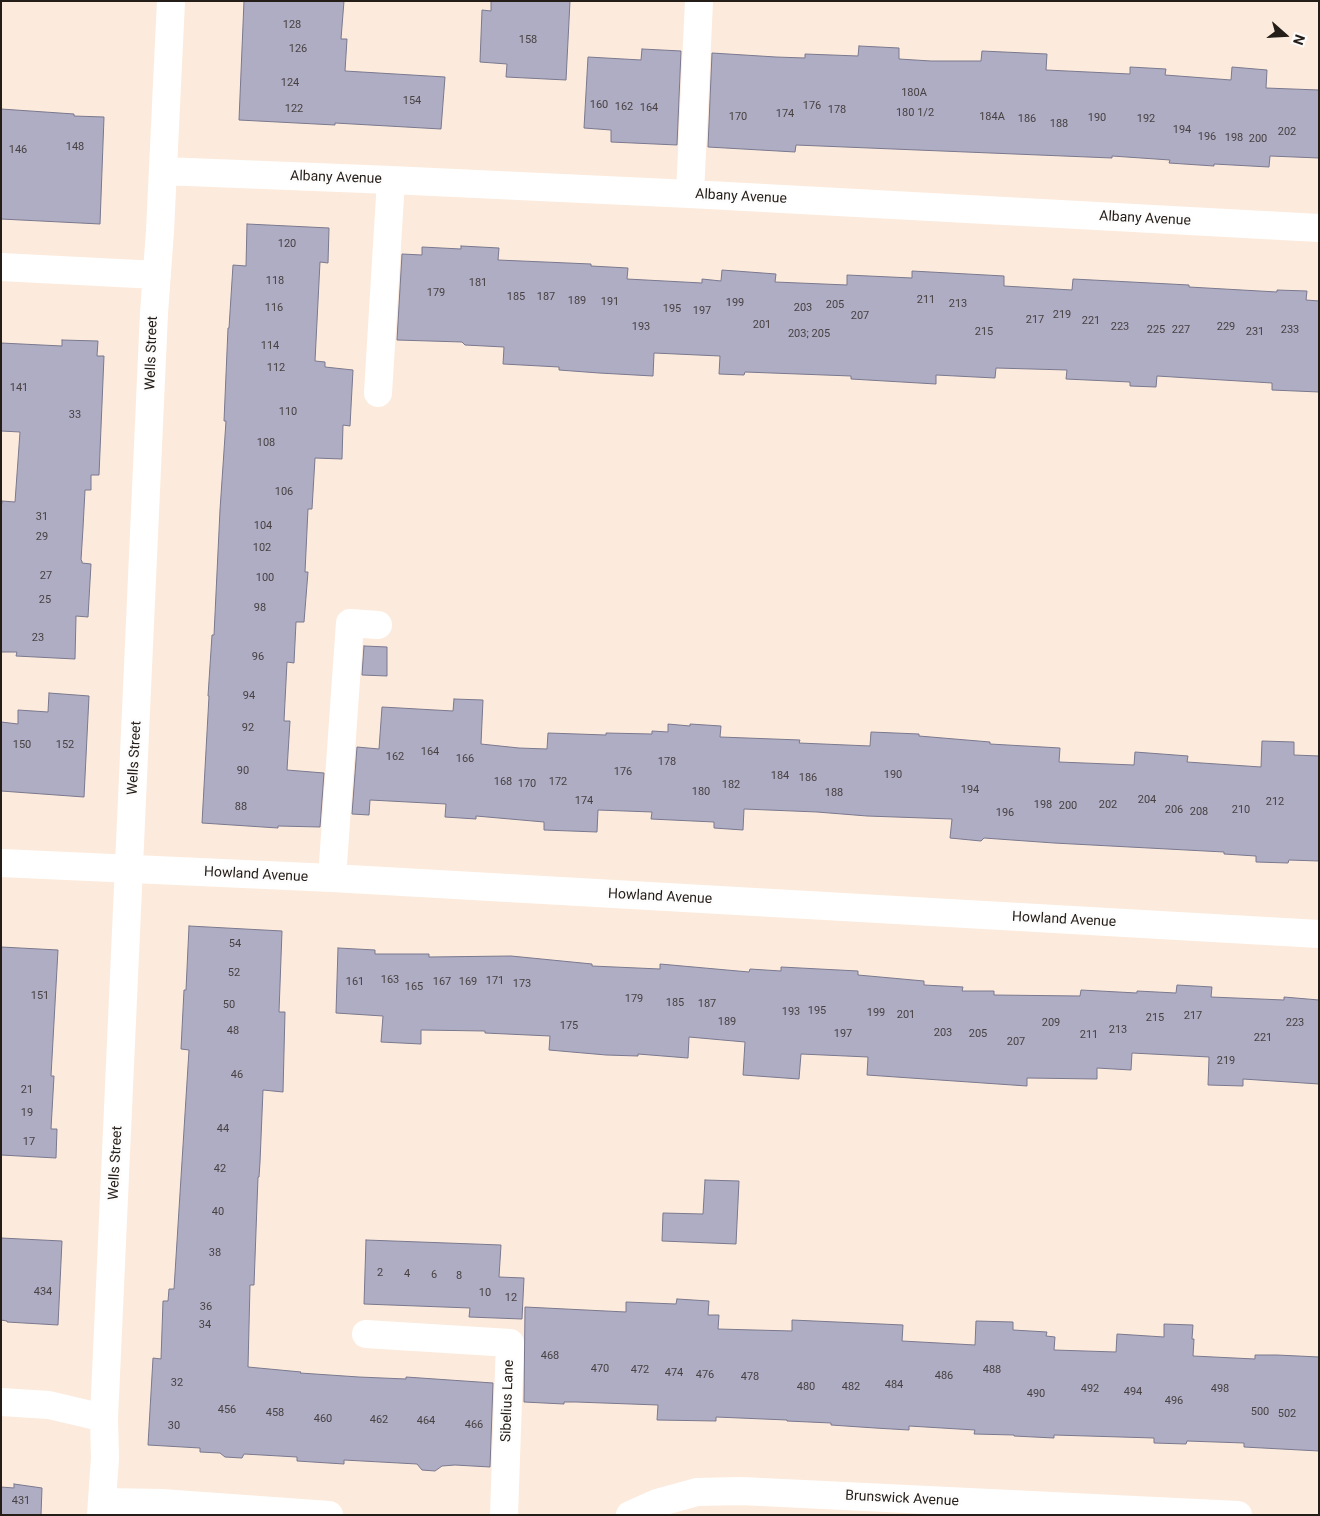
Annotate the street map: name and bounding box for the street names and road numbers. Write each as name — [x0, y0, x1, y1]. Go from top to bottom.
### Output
street label: Albany Avenue — [290, 168, 382, 188]
street label: Albany Avenue — [695, 186, 787, 208]
street label: Albany Avenue — [1099, 208, 1191, 230]
street label: Wells Street — [142, 316, 162, 390]
street label: Wells Street — [125, 721, 145, 795]
street label: Howland Avenue — [203, 864, 309, 886]
street label: Howland Avenue — [607, 886, 713, 908]
street label: Howland Avenue — [1011, 909, 1117, 931]
street label: Wells Street — [106, 1126, 126, 1200]
street label: Sibelius Lane — [498, 1359, 518, 1443]
street label: Brunswick Avenue — [845, 1488, 959, 1510]

